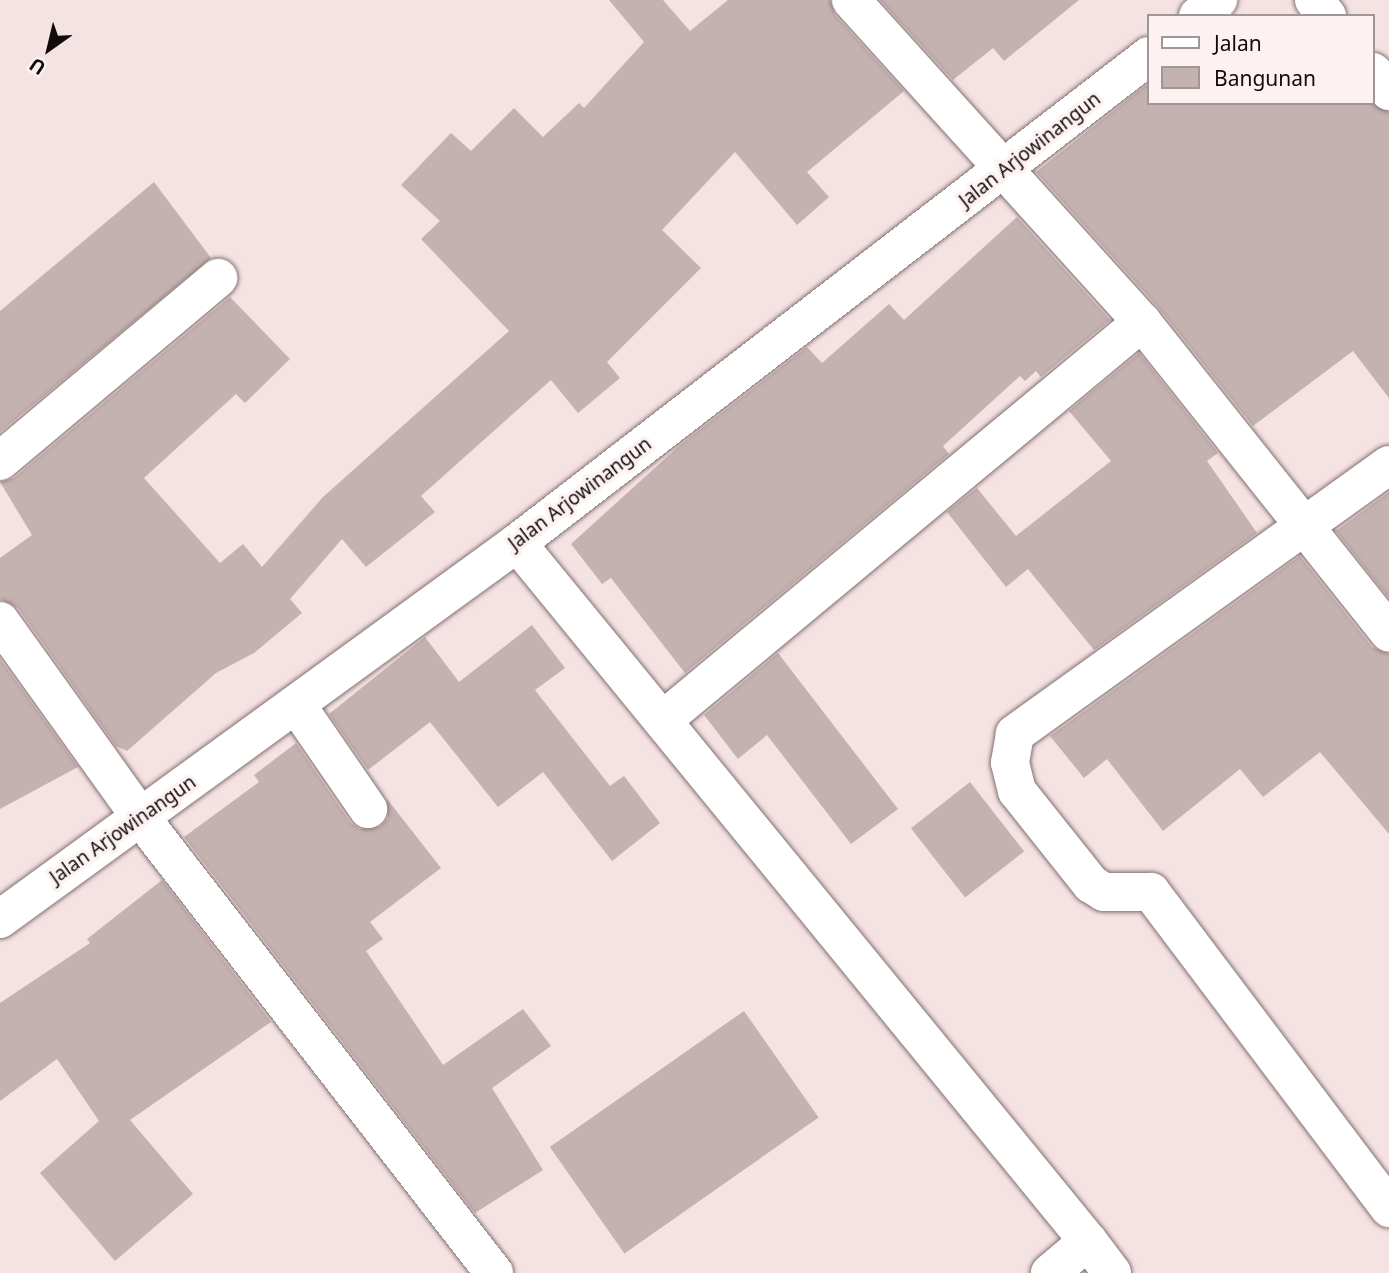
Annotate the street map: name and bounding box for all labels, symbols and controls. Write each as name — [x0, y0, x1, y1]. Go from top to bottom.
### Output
north arrow — [14, 14, 84, 84]
legend — [1148, 14, 1375, 105]
text: Jalan — [1214, 29, 1262, 57]
text: U — [24, 52, 50, 81]
text: Bangunan — [1214, 64, 1316, 92]
street label: Jalan Arjowinangun — [955, 88, 1105, 212]
street label: Jalan Arjowinangun — [504, 433, 656, 555]
street label: Jalan Arjowinangun — [46, 771, 200, 889]

